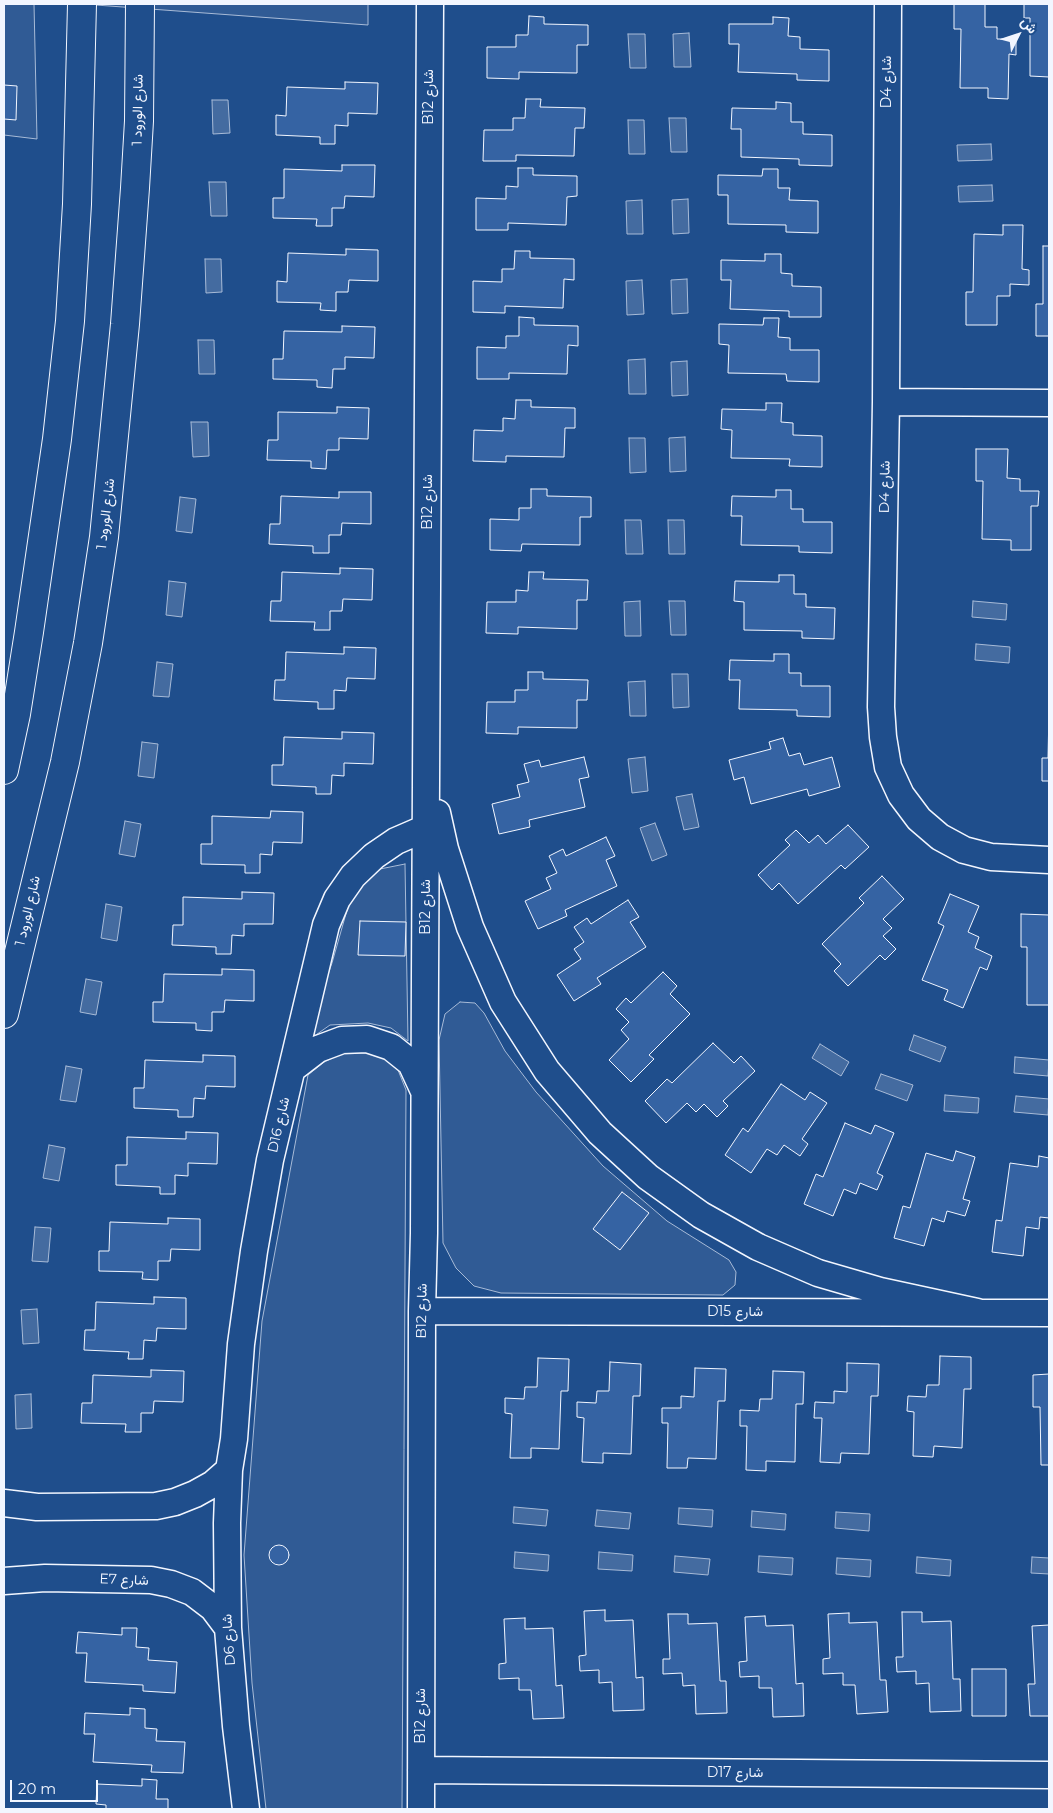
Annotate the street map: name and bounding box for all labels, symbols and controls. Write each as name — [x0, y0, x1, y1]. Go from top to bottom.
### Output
north arrow — [993, 10, 1043, 60]
text: ش — [1017, 13, 1042, 37]
street label: D4 شارع — [879, 56, 895, 108]
street label: B12 شارع — [421, 69, 437, 125]
street label: شارع الورود 1 — [129, 74, 147, 146]
street label: D4 شارع — [876, 461, 894, 513]
street label: B12 شارع — [420, 474, 436, 530]
street label: شارع الورود 1 — [93, 477, 119, 551]
street label: شارع الورود 1 — [12, 874, 44, 948]
street label: B12 شارع — [418, 879, 434, 935]
street label: D16 شارع — [264, 1095, 294, 1155]
street label: B12 شارع — [413, 1283, 431, 1339]
street label: D15 شارع — [707, 1304, 763, 1320]
street label: E7 شارع — [99, 1571, 149, 1589]
street label: D6 شارع — [219, 1614, 239, 1666]
street label: B12 شارع — [413, 1688, 429, 1744]
street label: D17 شارع — [707, 1765, 763, 1781]
scale bar — [12, 1770, 100, 1802]
text: 20 m — [18, 1779, 56, 1798]

